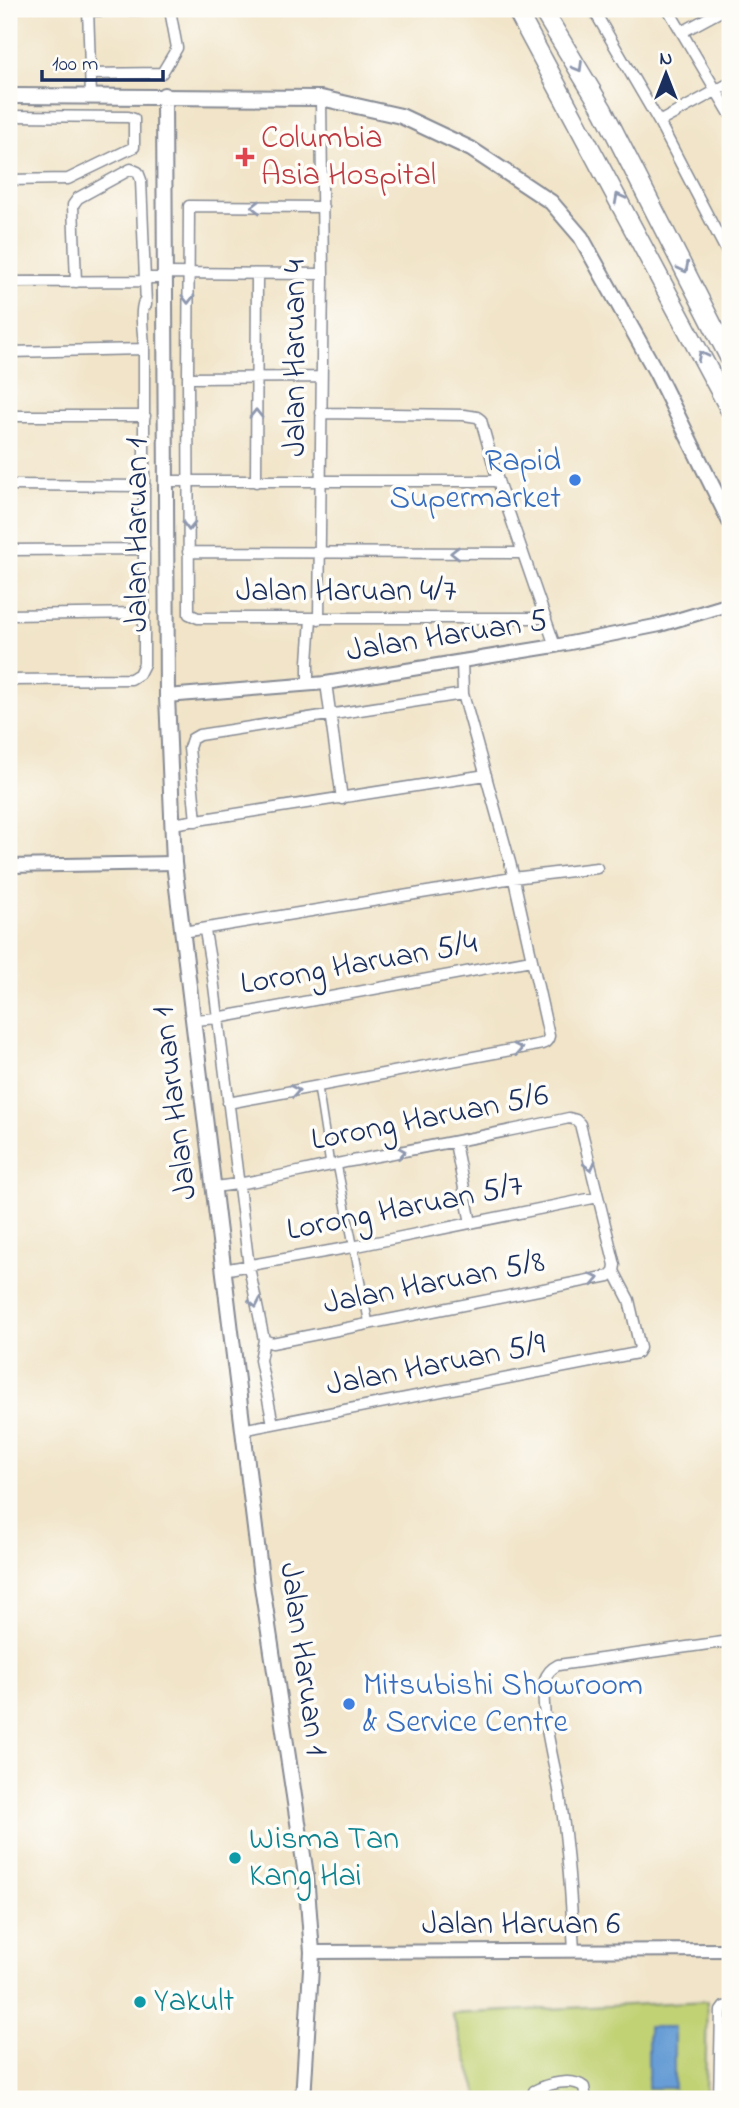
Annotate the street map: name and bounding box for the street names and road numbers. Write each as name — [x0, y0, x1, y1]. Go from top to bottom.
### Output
street label: Jalan Haruan 4 — [273, 259, 320, 457]
street label: Jalan Haruan 1 — [115, 438, 162, 632]
street label: Jalan Haruan 4/7 — [236, 569, 456, 616]
street label: Jalan Haruan 5 — [343, 598, 551, 676]
street label: Lorong Haruan 5/4 — [237, 921, 481, 1009]
street label: Jalan Haruan 1 — [141, 1004, 211, 1202]
street label: Lorong Haruan 5/6 — [307, 1073, 553, 1165]
street label: Lorong Haruan 5/7 — [283, 1163, 527, 1255]
street label: Jalan Haruan 5/8 — [319, 1240, 549, 1328]
street label: Jalan Haruan 5/9 — [322, 1322, 550, 1410]
street label: Jalan Haruan 1 — [265, 1559, 339, 1759]
street label: Jalan Haruan 6 — [422, 1902, 620, 1949]

